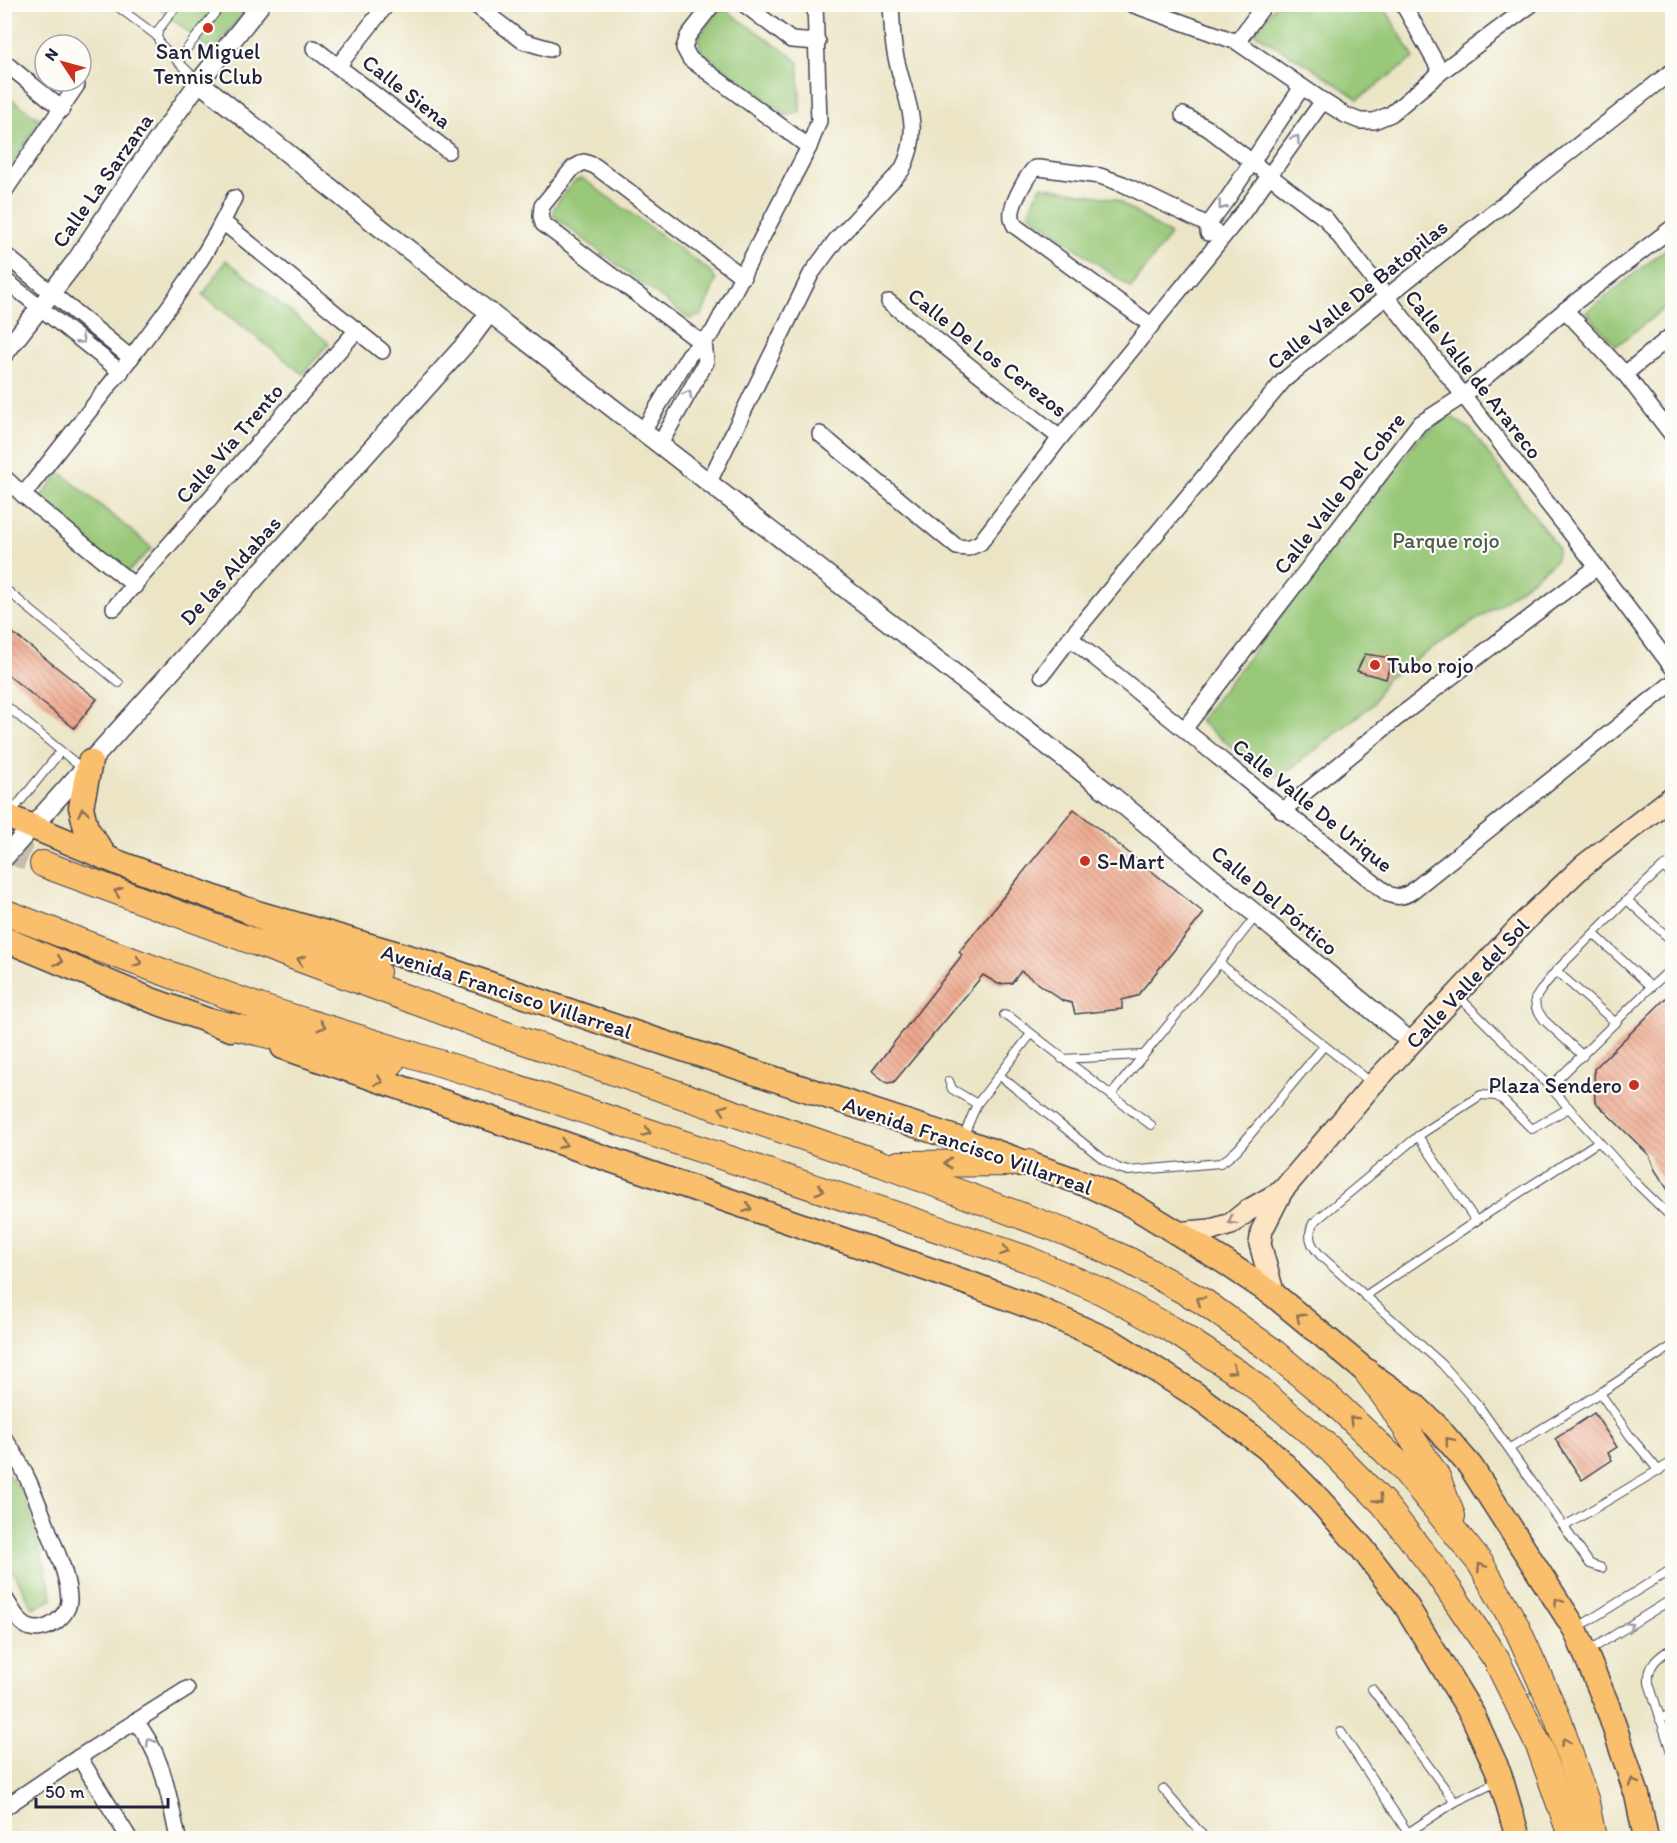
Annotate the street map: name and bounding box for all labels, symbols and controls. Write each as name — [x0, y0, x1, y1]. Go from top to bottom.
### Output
marker: San Miguel Tennis Club — [201, 21, 215, 35]
north arrow — [33, 33, 93, 93]
place label: San Miguel Tennis Club — [153, 38, 263, 90]
text: N — [40, 45, 62, 64]
street label: Calle Siena — [357, 48, 457, 135]
street label: Calle La Sarzana — [46, 107, 159, 253]
one-way arrow — [1289, 134, 1300, 145]
one-way arrow — [1219, 199, 1230, 210]
street label: Calle Valle De Batopilas — [1261, 213, 1453, 376]
street label: Calle De Los Cerezos — [903, 282, 1073, 423]
street label: Calle Valle de Arareco — [1399, 284, 1548, 464]
one-way arrow — [74, 332, 85, 343]
street label: Calle Vía Trento — [170, 377, 289, 509]
one-way arrow — [681, 390, 692, 400]
street label: Calle Valle Del Cobre — [1268, 407, 1411, 580]
street label: De las Aldabas — [174, 510, 287, 631]
park label: Parque rojo — [1392, 527, 1500, 554]
place label: Tubo rojo — [1387, 652, 1474, 679]
marker: Tubo rojo — [1368, 658, 1382, 672]
street label: Calle Valle De Urique — [1227, 732, 1398, 878]
one-way arrow — [78, 807, 90, 817]
street label: Calle Del Pórtico — [1206, 839, 1344, 961]
place label: S-Mart — [1097, 848, 1164, 875]
marker: S-Mart — [1078, 854, 1092, 868]
one-way arrow — [114, 887, 125, 899]
street label: Calle Valle del Sol — [1400, 912, 1535, 1054]
street label: Avenida Francisco Villarreal — [378, 938, 636, 1045]
one-way arrow — [52, 954, 63, 966]
one-way arrow — [296, 954, 307, 967]
one-way arrow — [132, 955, 142, 968]
one-way arrow — [316, 1019, 327, 1031]
place label: Plaza Sendero — [1489, 1072, 1622, 1099]
one-way arrow — [373, 1074, 383, 1087]
marker: Plaza Sendero — [1627, 1078, 1641, 1092]
street label: Avenida Francisco Villarreal — [839, 1090, 1096, 1201]
one-way arrow — [718, 1103, 728, 1116]
one-way arrow — [641, 1125, 652, 1137]
one-way arrow — [557, 1137, 568, 1150]
one-way arrow — [944, 1157, 953, 1169]
one-way arrow — [814, 1183, 825, 1195]
one-way arrow — [742, 1200, 752, 1213]
one-way arrow — [1228, 1214, 1238, 1225]
one-way arrow — [999, 1244, 1010, 1257]
one-way arrow — [1196, 1296, 1206, 1308]
one-way arrow — [1295, 1313, 1306, 1324]
one-way arrow — [1226, 1363, 1237, 1374]
one-way arrow — [1350, 1417, 1361, 1428]
one-way arrow — [1445, 1437, 1456, 1448]
one-way arrow — [1372, 1492, 1383, 1503]
one-way arrow — [1477, 1563, 1489, 1573]
one-way arrow — [1554, 1598, 1566, 1608]
one-way arrow — [1623, 1621, 1633, 1633]
one-way arrow — [1560, 1737, 1573, 1748]
one-way arrow — [146, 1738, 157, 1749]
scale bar — [36, 1771, 168, 1809]
one-way arrow — [1627, 1777, 1640, 1788]
text: 50 m — [45, 1781, 85, 1803]

